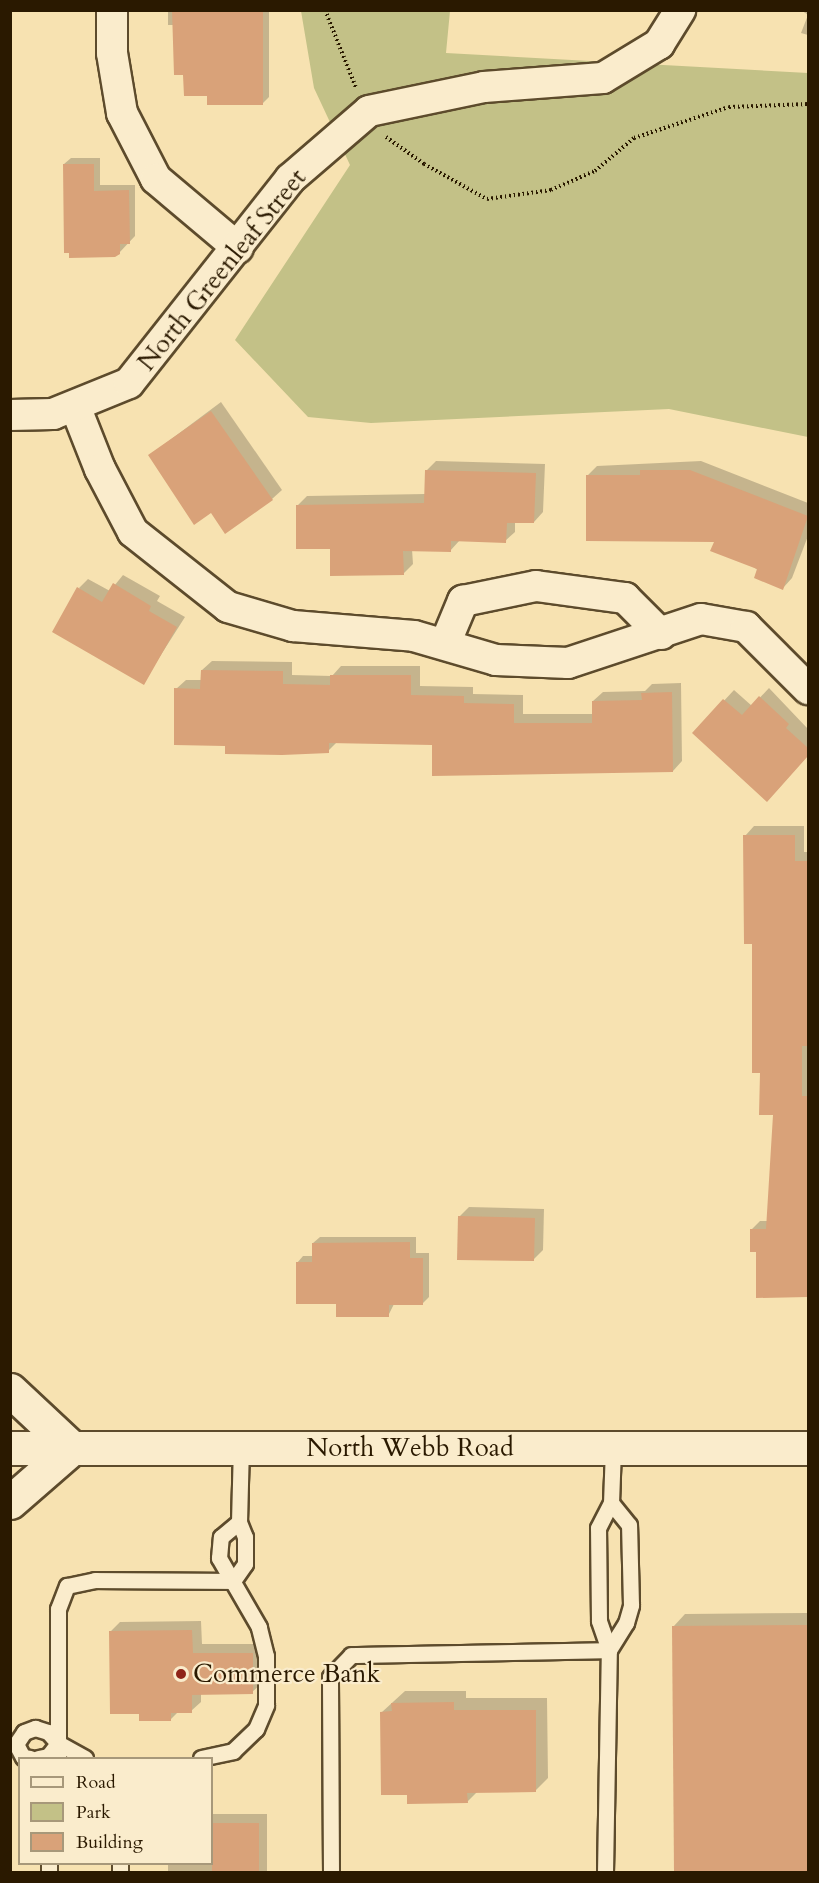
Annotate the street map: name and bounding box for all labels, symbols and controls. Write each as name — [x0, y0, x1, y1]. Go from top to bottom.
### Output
street label: North Greenleaf Street — [131, 163, 313, 377]
street label: North Webb Road — [306, 1432, 514, 1464]
place label: Commerce Bank — [193, 1658, 380, 1690]
marker: Commerce Bank — [174, 1667, 188, 1681]
legend — [18, 1757, 213, 1865]
text: Road — [76, 1770, 116, 1795]
text: Park — [76, 1800, 111, 1825]
text: Building — [76, 1830, 143, 1855]

